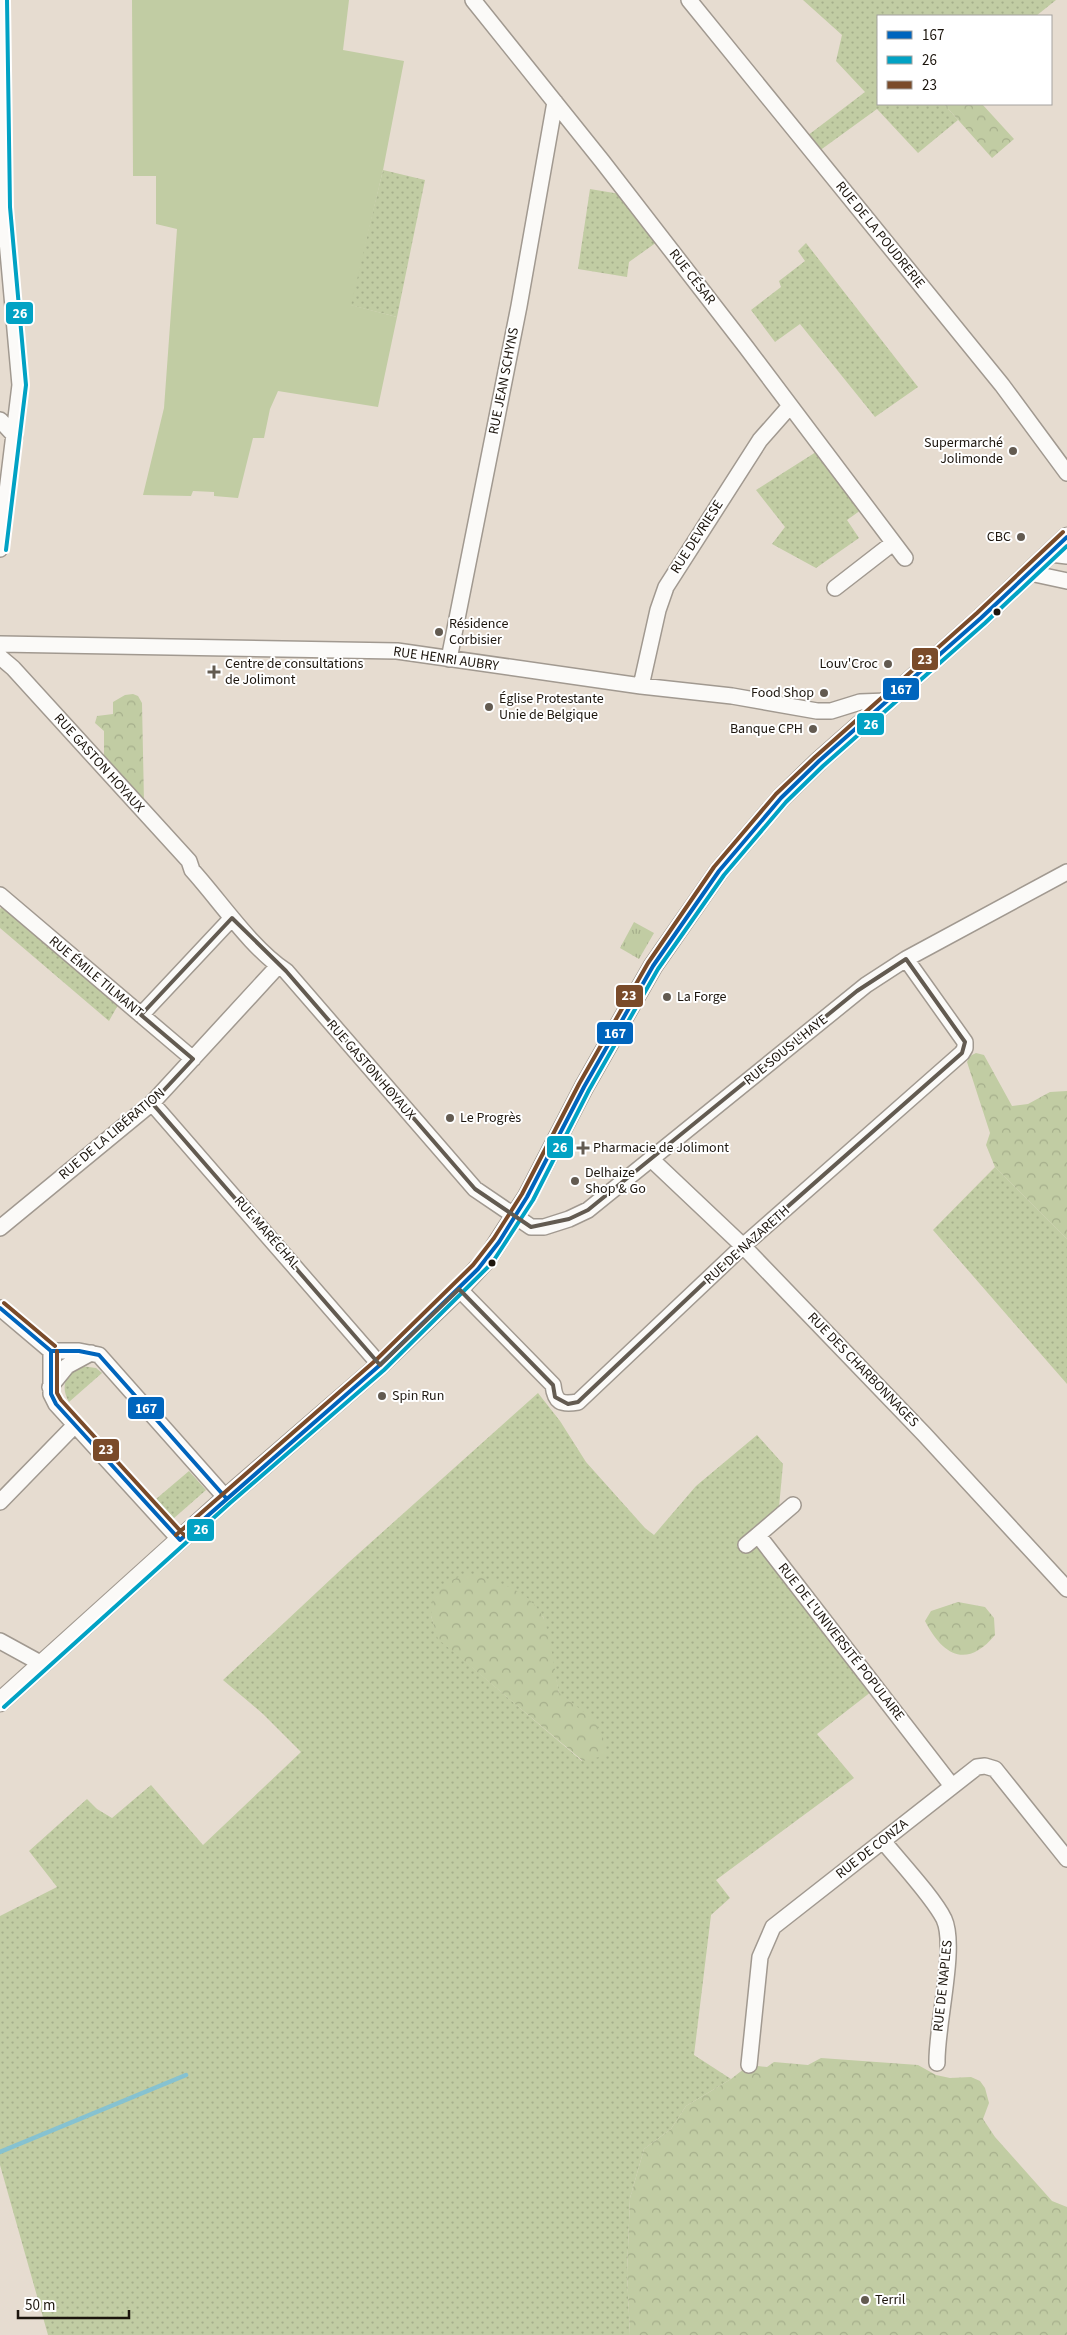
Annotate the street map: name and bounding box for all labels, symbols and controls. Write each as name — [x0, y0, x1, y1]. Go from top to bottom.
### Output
legend — [877, 15, 1052, 105]
text: 167 — [922, 25, 944, 46]
text: 26 — [922, 50, 937, 71]
text: 23 — [922, 75, 937, 96]
street label: RUE DE LA POUDRERIE — [831, 177, 929, 293]
street label: RUE CÉSAR — [664, 245, 720, 309]
line badge: 26 — [5, 301, 34, 325]
text: 26 — [13, 304, 27, 324]
street label: RUE JEAN SCHYNS — [484, 326, 524, 436]
place label: Supermarché Jolimonde — [924, 433, 1003, 469]
marker: Supermarché Jolimonde — [1007, 445, 1019, 457]
street label: RUE DEVRIESE — [666, 496, 728, 578]
place label: CBC — [987, 527, 1011, 547]
marker: CBC — [1015, 531, 1027, 543]
unlabelled marker — [992, 607, 1002, 617]
place label: Résidence Corbisier — [449, 614, 509, 650]
marker: Résidence Corbisier — [433, 626, 445, 638]
street label: RUE HENRI AUBRY — [392, 642, 500, 676]
line badge: 23 — [911, 647, 939, 671]
text: 23 — [918, 650, 932, 670]
place label: Centre de consultations de Jolimont — [225, 654, 363, 690]
place label: Louv'Croc — [819, 654, 879, 674]
marker: Louv'Croc — [882, 658, 894, 670]
marker: Centre de consultations de Jolimont — [207, 665, 221, 679]
line badge: 167 — [882, 677, 920, 701]
text: 167 — [890, 680, 912, 700]
place label: Food Shop — [751, 683, 814, 703]
marker: Food Shop — [818, 687, 830, 699]
place label: Église Protestante Unie de Belgique — [499, 689, 604, 725]
marker: Église Protestante Unie de Belgique — [483, 701, 495, 713]
street label: RUE GASTON HOYAUX — [49, 709, 149, 817]
line badge: 26 — [856, 712, 885, 736]
text: 26 — [864, 715, 878, 735]
place label: Banque CPH — [730, 719, 803, 739]
marker: Banque CPH — [807, 723, 819, 735]
street label: RUE ÉMILE TILMANT — [44, 932, 148, 1023]
line badge: 23 — [615, 984, 644, 1008]
text: 23 — [622, 986, 636, 1006]
place label: La Forge — [677, 987, 727, 1007]
marker: La Forge — [661, 991, 673, 1003]
street label: RUE SOUS L'HAYE — [740, 1010, 832, 1090]
street label: RUE GASTON HOYAUX — [322, 1016, 420, 1124]
line badge: 167 — [596, 1021, 634, 1045]
text: 167 — [604, 1024, 626, 1044]
street label: RUE DE LA LIBÉRATION — [54, 1083, 170, 1185]
place label: Le Progrès — [460, 1108, 521, 1128]
marker: Le Progrès — [444, 1112, 456, 1124]
line badge: 26 — [546, 1135, 574, 1159]
text: 26 — [553, 1138, 567, 1158]
place label: Pharmacie de Jolimont — [593, 1138, 729, 1158]
marker: Pharmacie de Jolimont — [577, 1142, 589, 1154]
place label: Delhaize Shop & Go — [585, 1163, 646, 1199]
marker: Delhaize Shop & Go — [569, 1175, 581, 1187]
street label: RUE MARÉCHAL — [229, 1192, 305, 1274]
street label: RUE DE NAZARETH — [700, 1201, 794, 1289]
unlabelled marker — [487, 1258, 497, 1268]
street label: RUE DES CHARBONNAGES — [803, 1308, 923, 1432]
place label: Spin Run — [392, 1386, 444, 1406]
marker: Spin Run — [376, 1390, 388, 1402]
line badge: 167 — [127, 1396, 165, 1420]
text: 167 — [135, 1399, 157, 1419]
line badge: 23 — [92, 1438, 120, 1462]
text: 23 — [99, 1440, 113, 1460]
line badge: 26 — [186, 1518, 215, 1542]
text: 26 — [194, 1520, 208, 1540]
street label: RUE DE L'UNIVERSITÉ POPULAIRE — [773, 1559, 909, 1725]
street label: RUE DE CONZA — [832, 1814, 913, 1884]
street label: RUE DE NAPLES — [928, 1939, 958, 2033]
scale bar — [18, 2288, 129, 2320]
place label: Terril — [875, 2290, 906, 2310]
marker: Terril — [859, 2294, 871, 2306]
text: 50 m — [25, 2295, 55, 2316]

